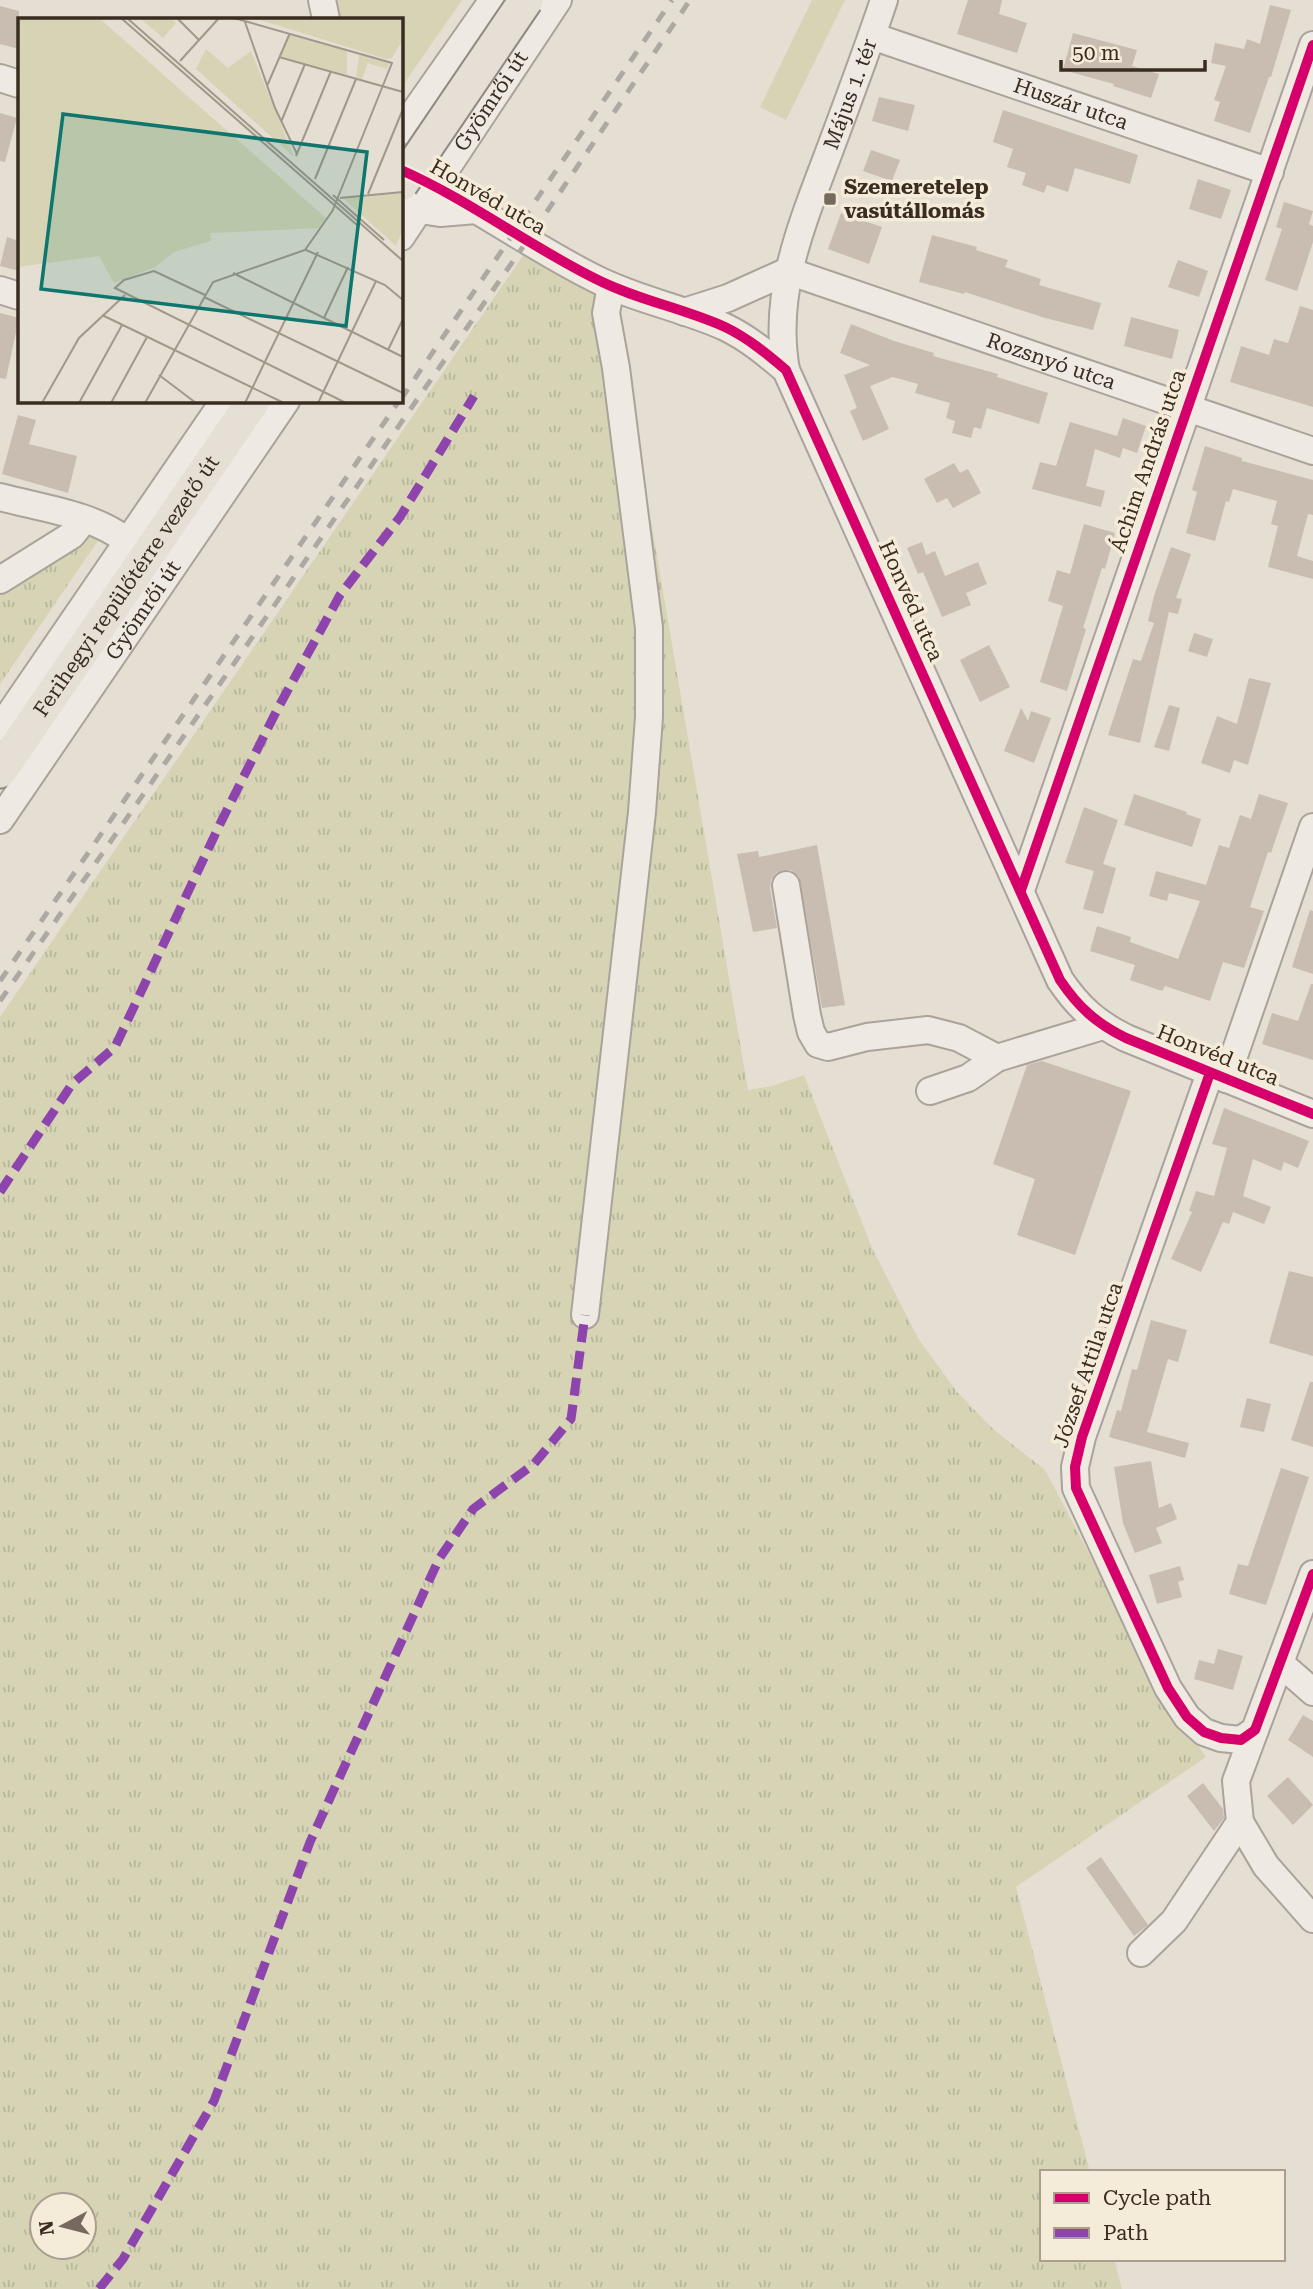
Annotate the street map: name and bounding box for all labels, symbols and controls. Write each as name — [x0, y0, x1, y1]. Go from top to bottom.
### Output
inset map — [18, 18, 402, 402]
scale bar — [1061, 28, 1204, 72]
street label: Május 1. tér — [819, 35, 882, 153]
text: 50 m — [1072, 41, 1120, 65]
street label: Gyömrői út — [449, 46, 533, 156]
street label: Huszár utca — [1010, 73, 1132, 135]
street label: Honvéd utca — [426, 154, 551, 240]
place label: Szemeretelep vasútállomás — [844, 175, 989, 223]
marker: Szemeretelep vasútállomás — [822, 191, 838, 207]
street label: Rozsnyó utca — [983, 328, 1119, 395]
street label: Áchim András utca — [1104, 366, 1191, 556]
street label: Ferihegyi repülőtérre vezető út — [29, 451, 224, 721]
street label: Honvéd utca — [874, 537, 949, 666]
street label: Gyömrői út — [101, 556, 186, 664]
street label: Honvéd utca — [1153, 1020, 1283, 1091]
street label: József Attila utca — [1048, 1279, 1128, 1451]
legend — [1040, 2170, 1285, 2261]
text: Cycle path — [1103, 2186, 1212, 2210]
north arrow — [28, 2191, 98, 2261]
text: N — [34, 2219, 59, 2237]
text: Path — [1103, 2221, 1149, 2245]

